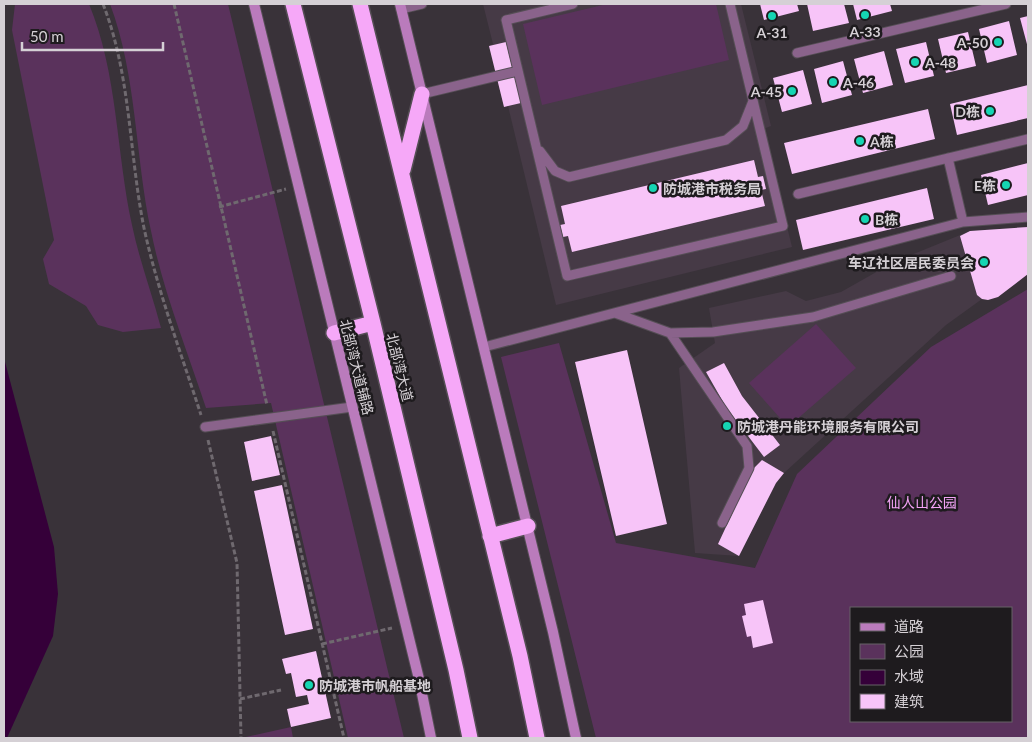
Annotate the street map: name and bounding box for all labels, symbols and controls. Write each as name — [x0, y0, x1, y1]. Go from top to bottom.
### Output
marker: A-33 — [859, 9, 871, 21]
marker: A-31 — [766, 10, 778, 22]
scale bar — [22, 20, 164, 52]
place label: A-33 — [848, 23, 881, 40]
place label: A-31 — [755, 24, 788, 41]
text: 50 m — [30, 27, 64, 45]
place label: A-50 — [956, 34, 988, 51]
marker: A-50 — [992, 36, 1004, 48]
place label: A-48 — [924, 54, 956, 71]
marker: A-48 — [909, 56, 921, 68]
place label: A-46 — [842, 74, 874, 91]
marker: A-46 — [827, 76, 839, 88]
place label: A-45 — [750, 83, 782, 100]
marker: A-45 — [786, 85, 798, 97]
place label: D栋 — [955, 103, 980, 120]
marker: D栋 — [984, 105, 996, 117]
place label: A栋 — [869, 133, 894, 150]
marker: A栋 — [854, 135, 866, 147]
place label: E栋 — [974, 177, 996, 194]
marker: E栋 — [1000, 179, 1012, 191]
place label: 防城港市税务局 — [663, 180, 761, 197]
marker: 防城港市税务局 — [647, 182, 659, 194]
place label: B栋 — [875, 211, 898, 228]
marker: B栋 — [859, 213, 871, 225]
place label: 车辽社区居民委员会 — [848, 254, 974, 271]
marker: 车辽社区居民委员会 — [978, 256, 990, 268]
street label: 北部湾大道辅路 — [337, 317, 377, 417]
street label: 北部湾大道 — [383, 331, 417, 403]
place label: 防城港丹能环境服务有限公司 — [737, 418, 919, 435]
marker: 防城港丹能环境服务有限公司 — [721, 420, 733, 432]
park label: 仙人山公园 — [887, 494, 957, 511]
legend — [850, 607, 1012, 722]
text: 道路 — [894, 617, 924, 635]
text: 公园 — [894, 642, 924, 660]
text: 水域 — [894, 667, 924, 685]
place label: 防城港市帆船基地 — [319, 677, 431, 694]
marker: 防城港市帆船基地 — [303, 679, 315, 691]
text: 建筑 — [894, 692, 924, 710]

